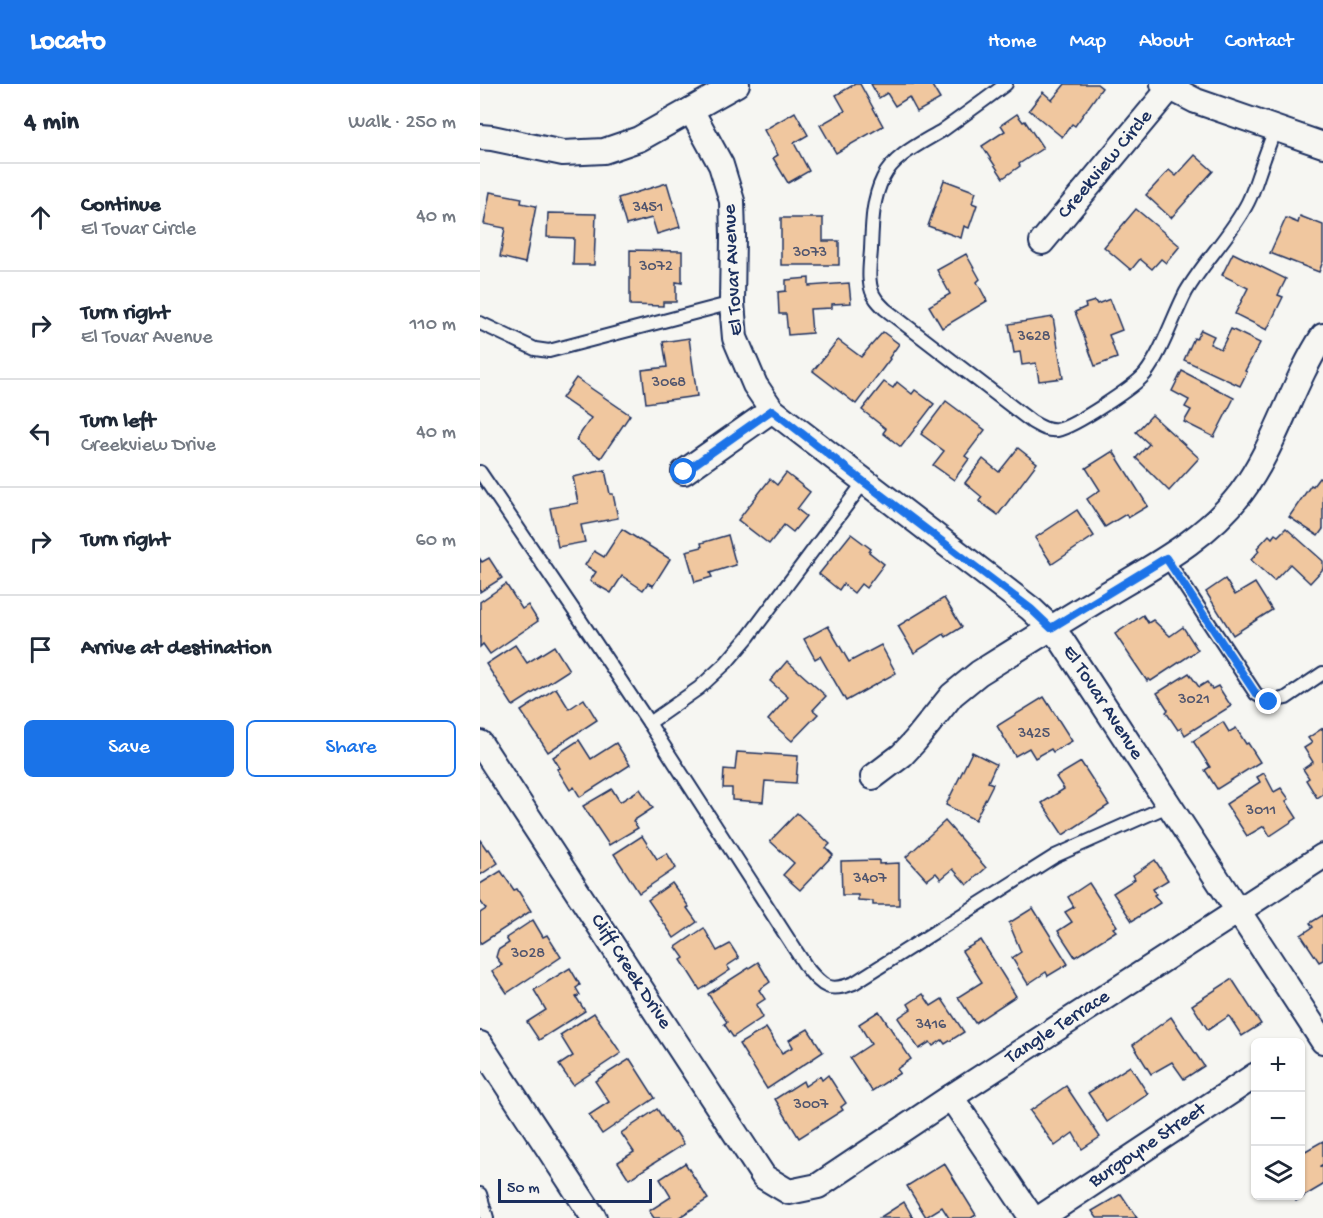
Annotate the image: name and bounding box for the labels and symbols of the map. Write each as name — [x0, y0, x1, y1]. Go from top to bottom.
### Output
street label: Creekview Circle — [1054, 105, 1159, 224]
house number: 3451 — [632, 199, 663, 218]
street label: El Tovar Avenue — [719, 203, 749, 336]
house number: 3073 — [792, 244, 827, 263]
house number: 3072 — [638, 258, 673, 277]
house number: 3628 — [1016, 328, 1051, 347]
house number: 3068 — [651, 374, 686, 393]
route start — [670, 458, 696, 484]
street label: El Tovar Avenue — [1057, 642, 1148, 765]
route end — [1255, 688, 1281, 714]
house number: 3021 — [1177, 691, 1210, 710]
house number: 3425 — [1017, 725, 1050, 744]
house number: 3011 — [1245, 802, 1276, 821]
house number: 3407 — [852, 870, 887, 889]
street label: Cliff Creek Drive — [584, 910, 676, 1034]
house number: 3028 — [510, 945, 545, 964]
street label: Tangle Terrace — [1001, 985, 1115, 1071]
house number: 3416 — [915, 1016, 947, 1035]
house number: 3007 — [793, 1096, 829, 1115]
street label: Burgoyne Street — [1084, 1097, 1212, 1194]
scale bar — [498, 1176, 652, 1204]

